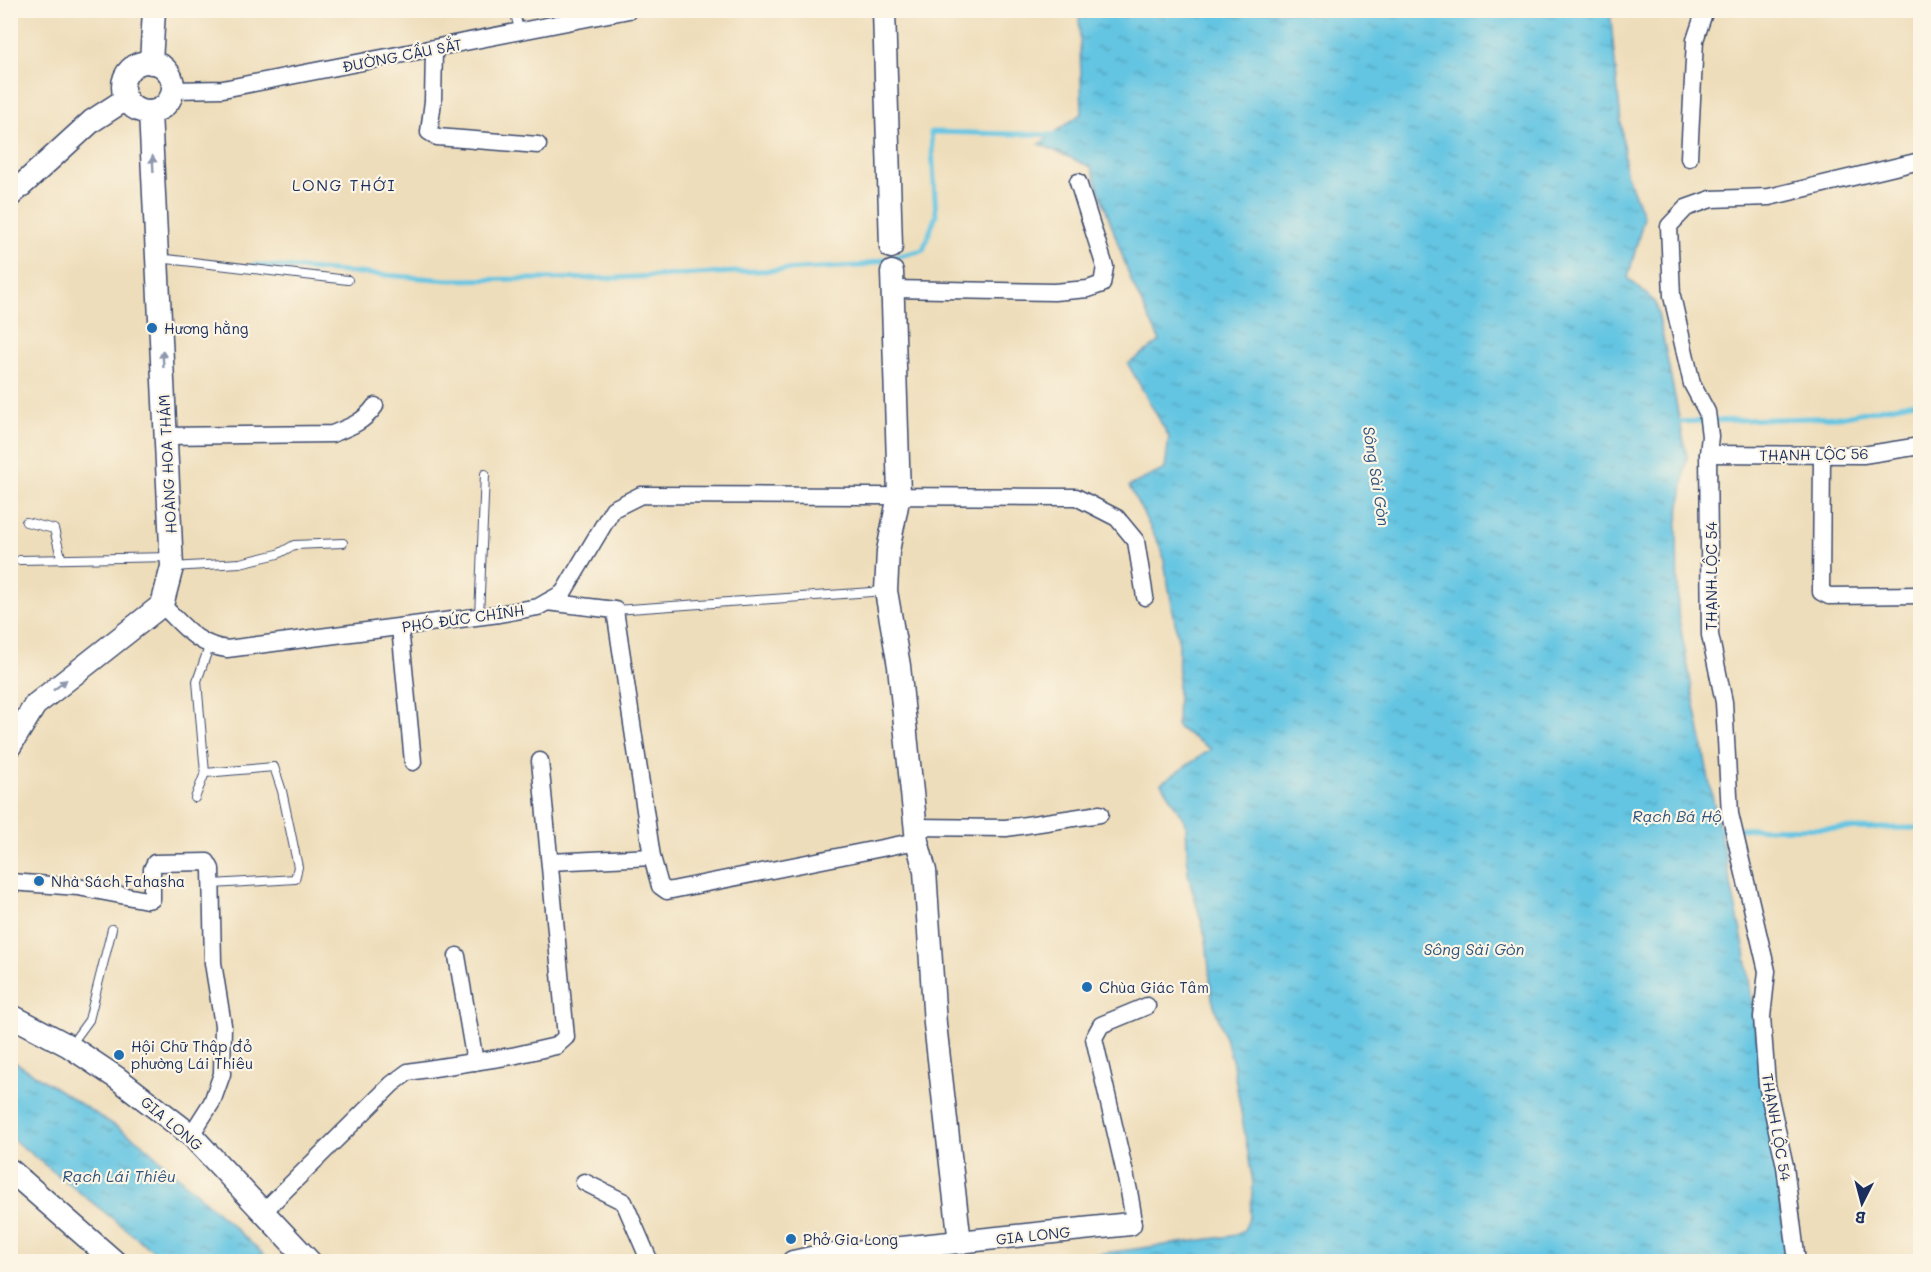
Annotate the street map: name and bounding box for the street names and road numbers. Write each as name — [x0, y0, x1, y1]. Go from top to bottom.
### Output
street label: ĐƯỜNG CẦU SẮT — [340, 33, 464, 76]
street label: HOÀNG HOA THÁM — [153, 394, 181, 534]
street label: THẠNH LỘC 56 — [1759, 443, 1869, 465]
street label: THẠNH LỘC 54 — [1701, 521, 1721, 630]
street label: PHÓ ĐỨC CHÍNH — [400, 600, 526, 636]
street label: THẠNH LỘC 54 — [1758, 1072, 1796, 1183]
street label: GIA LONG — [137, 1091, 207, 1155]
street label: GIA LONG — [995, 1221, 1071, 1249]

